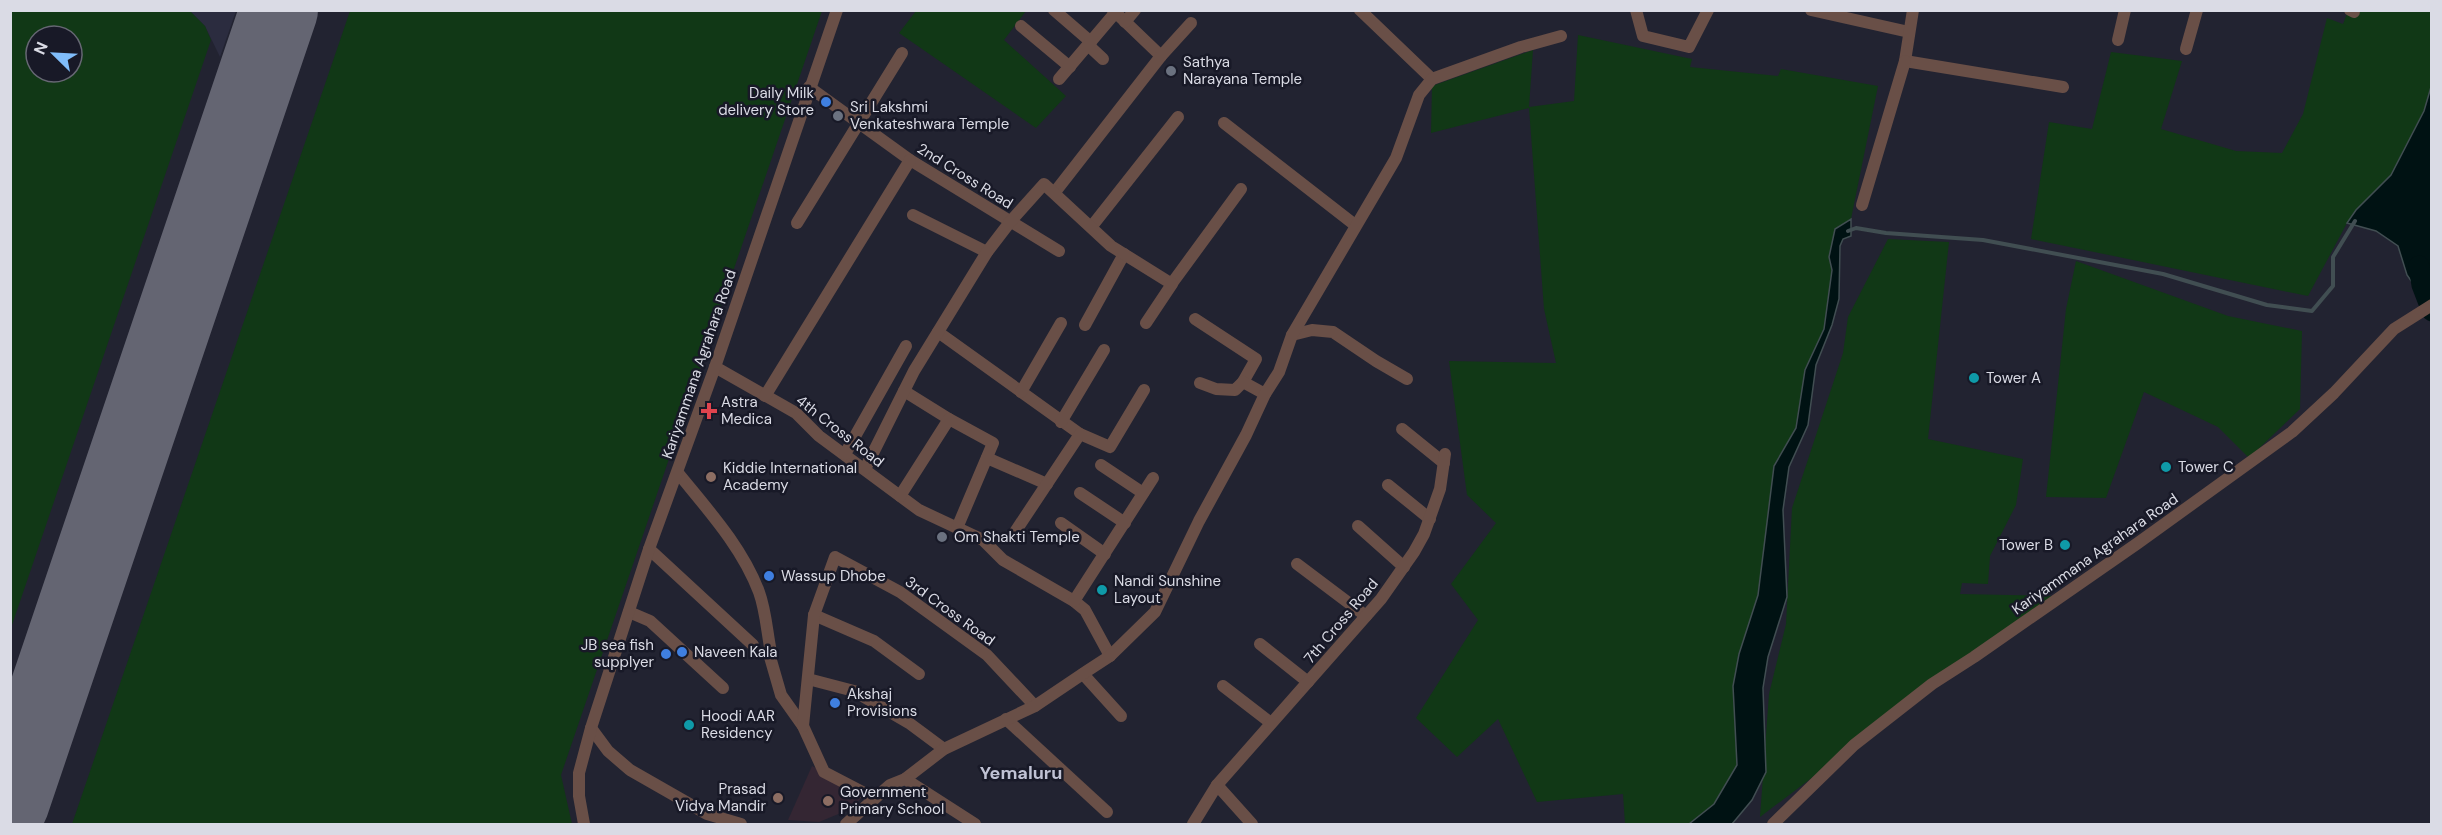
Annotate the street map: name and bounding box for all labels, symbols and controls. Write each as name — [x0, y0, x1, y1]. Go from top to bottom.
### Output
north arrow — [24, 24, 84, 84]
text: N — [29, 39, 53, 58]
place label: Sathya Narayana Temple — [1183, 52, 1302, 89]
marker: Sathya Narayana Temple — [1164, 64, 1178, 78]
place label: Daily Milk delivery Store — [718, 83, 814, 120]
marker: Daily Milk delivery Store — [819, 95, 833, 109]
place label: Sri Lakshmi Venkateshwara Temple — [850, 97, 1009, 134]
marker: Sri Lakshmi Venkateshwara Temple — [831, 109, 845, 123]
street label: 2nd Cross Road — [913, 138, 1017, 214]
street label: Kariyammana Agrahara Road — [657, 267, 741, 461]
place label: Tower A — [1986, 368, 2041, 388]
marker: Tower A — [1967, 371, 1981, 385]
street label: 4th Cross Road — [792, 390, 888, 472]
place label: Astra Medica — [721, 392, 772, 429]
marker: Astra Medica — [702, 404, 716, 418]
place label: Tower C — [2178, 457, 2234, 477]
place label: Kiddie International Academy — [723, 458, 857, 495]
marker: Tower C — [2159, 460, 2173, 474]
marker: Kiddie International Academy — [704, 470, 718, 484]
street label: Kariyammana Agrahara Road — [2008, 489, 2182, 619]
place label: Om Shakti Temple — [954, 527, 1080, 547]
marker: Om Shakti Temple — [935, 530, 949, 544]
place label: Tower B — [1999, 535, 2053, 555]
marker: Tower B — [2058, 538, 2072, 552]
place label: Wassup Dhobe — [781, 566, 886, 586]
marker: Wassup Dhobe — [762, 569, 776, 583]
place label: Nandi Sunshine Layout — [1114, 571, 1221, 608]
street label: 3rd Cross Road — [901, 572, 999, 650]
street label: 7th Cross Road — [1299, 574, 1383, 668]
marker: Nandi Sunshine Layout — [1095, 583, 1109, 597]
place label: JB sea fish supplyer — [581, 635, 654, 672]
place label: Naveen Kala — [694, 642, 778, 662]
marker: Naveen Kala — [675, 645, 689, 659]
marker: JB sea fish supplyer — [659, 647, 673, 661]
place label: Akshaj Provisions — [847, 684, 917, 721]
marker: Akshaj Provisions — [828, 696, 842, 710]
place label: Hoodi AAR Residency — [701, 706, 775, 743]
marker: Hoodi AAR Residency — [682, 718, 696, 732]
district label: Yemaluru — [980, 761, 1062, 785]
place label: Prasad Vidya Mandir — [675, 779, 766, 816]
place label: Government Primary School — [840, 782, 944, 819]
marker: Prasad Vidya Mandir — [771, 791, 785, 805]
marker: Government Primary School — [821, 794, 835, 808]

